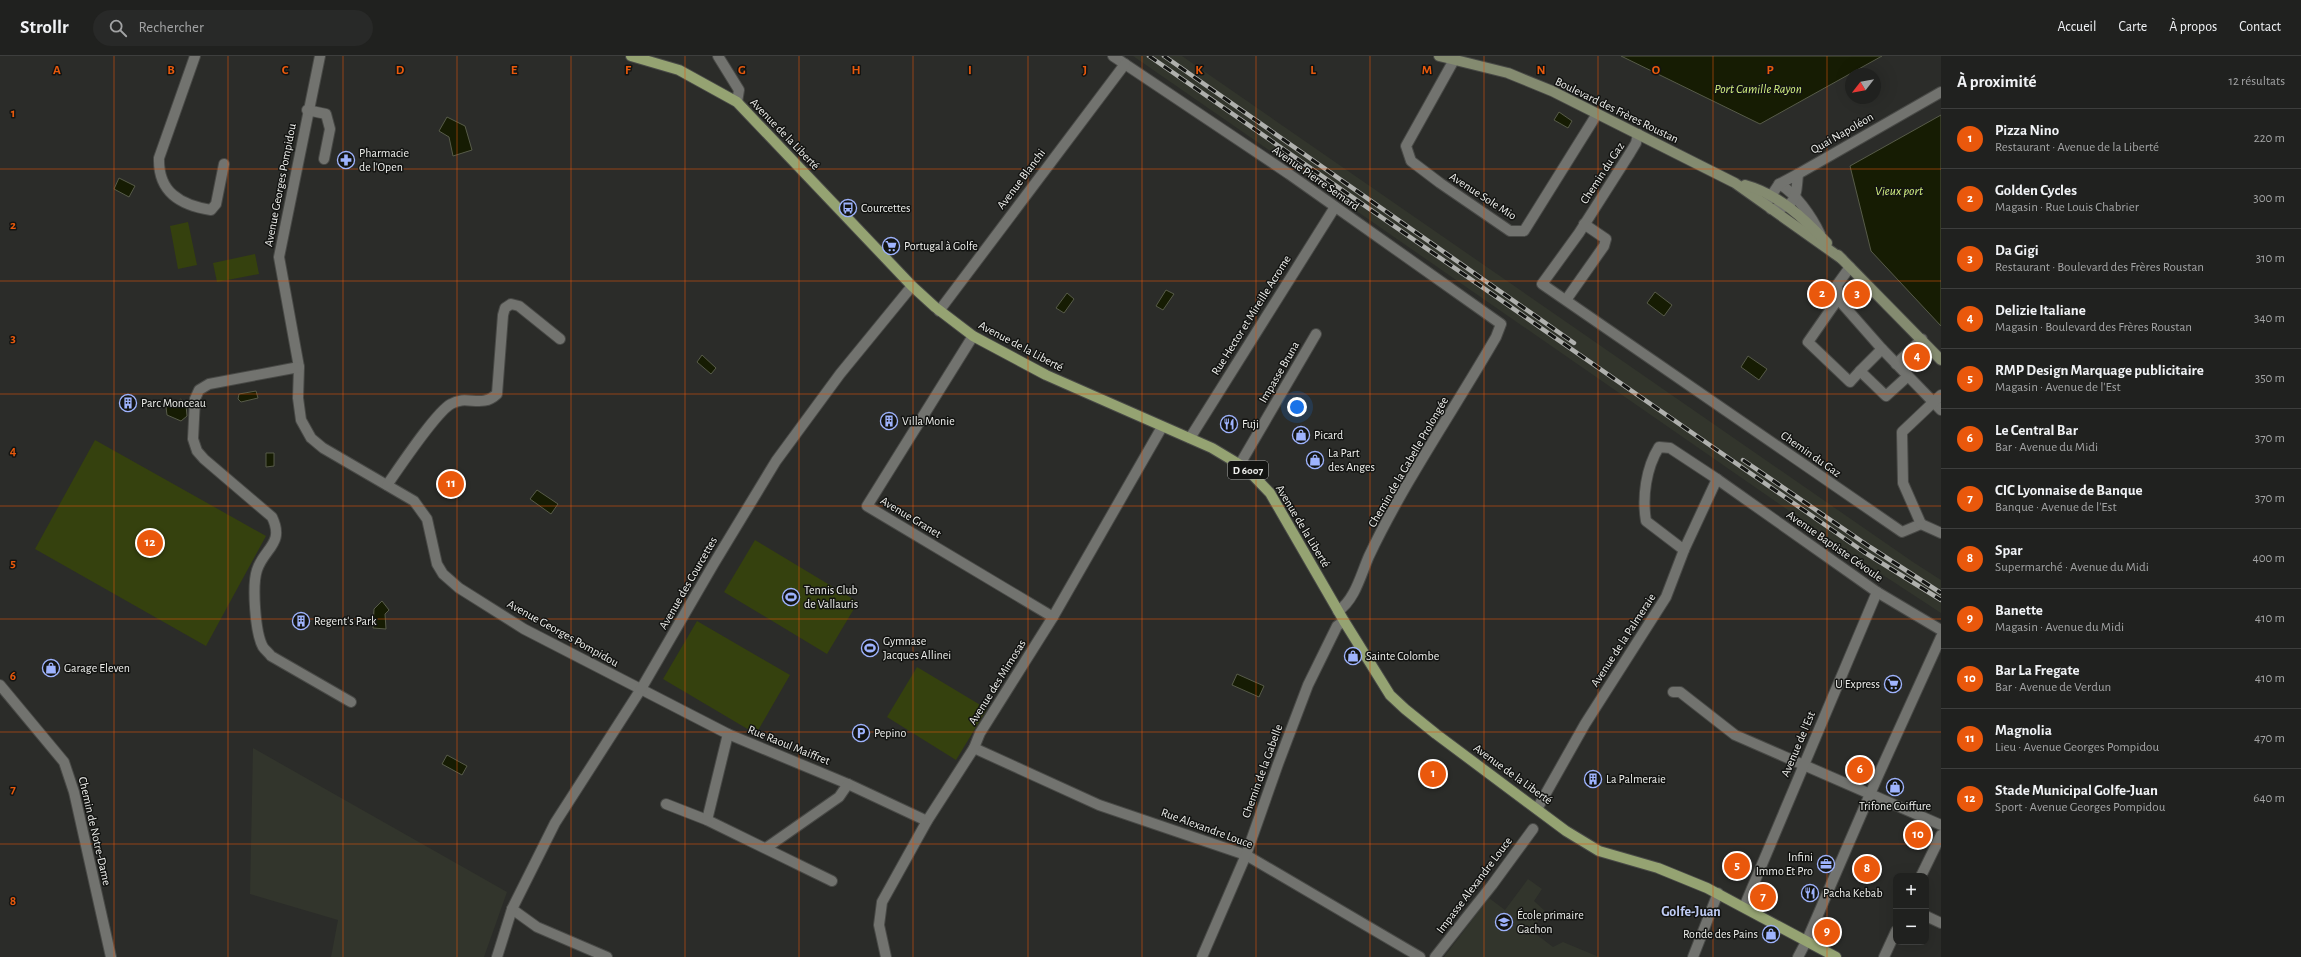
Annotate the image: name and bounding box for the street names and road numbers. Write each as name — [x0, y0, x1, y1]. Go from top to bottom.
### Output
street label: Boulevard des Frères Roustan — [1553, 75, 1681, 145]
street label: Avenue de la Liberté — [748, 96, 822, 172]
street label: Quai Napoléon — [1809, 110, 1876, 157]
street label: Avenue Georges Pompidou — [262, 122, 298, 248]
street label: Chemin du Gaz — [1578, 140, 1626, 206]
street label: Avenue Pierre Semard — [1270, 144, 1362, 212]
street label: Avenue Blanchi — [995, 147, 1047, 211]
street label: Avenue Sole Mio — [1447, 170, 1519, 222]
street label: Rue Hector et Mireille Acrome — [1209, 253, 1293, 377]
street label: Avenue de la Liberté — [977, 319, 1065, 373]
street label: Impasse Bruna — [1257, 339, 1302, 405]
street label: Chemin de la Gabelle Prolongée — [1366, 395, 1450, 529]
street label: Chemin du Gaz — [1779, 429, 1843, 479]
road number: D 6007 — [1228, 461, 1268, 479]
street label: Avenue de la Liberté — [1274, 483, 1332, 569]
street label: Avenue Granet — [878, 494, 944, 540]
street label: Avenue Baptiste Cévoule — [1785, 508, 1885, 584]
street label: Avenue des Courcettes — [657, 535, 719, 631]
street label: Avenue de la Palmeraie — [1588, 591, 1658, 689]
street label: Avenue Georges Pompidou — [505, 597, 621, 669]
street label: Avenue des Mimosas — [966, 638, 1028, 726]
street label: Avenue de l'Est — [1779, 709, 1817, 778]
street label: Rue Raoul Maiffret — [746, 723, 832, 767]
street label: Chemin de la Gabelle — [1239, 723, 1285, 819]
street label: Avenue de la Liberté — [1472, 742, 1554, 806]
street label: Chemin de Notre-Dame — [77, 776, 113, 886]
street label: Rue Alexandre Louce — [1160, 806, 1254, 850]
street label: Impasse Alexandre Louce — [1434, 835, 1514, 935]

